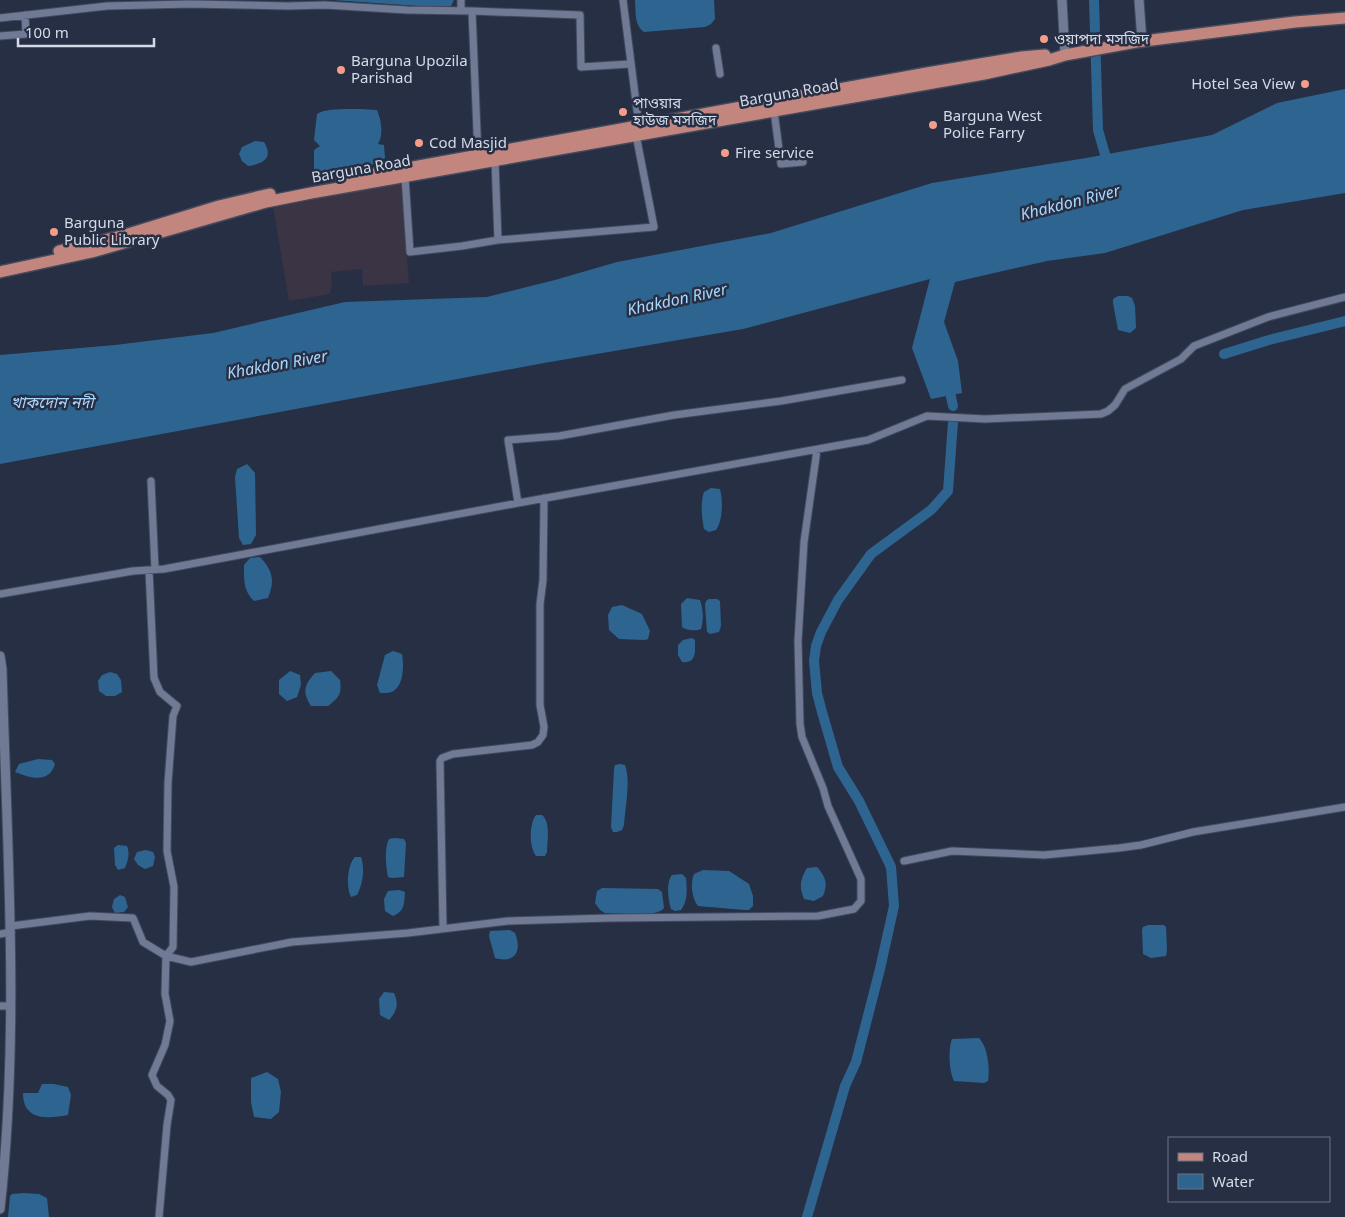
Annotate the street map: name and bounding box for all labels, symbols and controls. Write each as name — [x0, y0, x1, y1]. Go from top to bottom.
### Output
scale bar — [18, 15, 154, 47]
text: 100 m — [25, 22, 69, 42]
place label: ওয়াপদা মসজিদ — [1054, 28, 1150, 48]
marker: ওয়াপদা মসজিদ — [1038, 33, 1050, 45]
place label: Barguna Upozila Parishad — [351, 50, 468, 87]
marker: Barguna Upozila Parishad — [335, 64, 347, 76]
street label: Barguna Road — [738, 73, 840, 111]
place label: Hotel Sea View — [1191, 73, 1295, 93]
marker: Hotel Sea View — [1299, 78, 1311, 90]
place label: পাওয়ার হাউজ মসজিদ — [632, 92, 717, 129]
place label: Barguna West Police Farry — [943, 105, 1043, 142]
marker: পাওয়ার হাউজ মসজিদ — [617, 106, 629, 118]
marker: Barguna West Police Farry — [927, 119, 939, 131]
place label: Cod Masjid — [429, 132, 507, 152]
marker: Cod Masjid — [413, 137, 425, 149]
place label: Fire service — [735, 142, 814, 162]
marker: Fire service — [719, 147, 731, 159]
street label: Barguna Road — [310, 149, 412, 187]
water label: Khakdon River — [1018, 179, 1123, 225]
place label: Barguna Public Library — [64, 212, 160, 249]
marker: Barguna Public Library — [48, 226, 60, 238]
water label: Khakdon River — [625, 278, 730, 320]
water label: Khakdon River — [225, 344, 330, 384]
water label: খাকদোন নদী — [10, 391, 96, 413]
legend — [1168, 1137, 1330, 1202]
text: Road — [1212, 1146, 1248, 1166]
text: Water — [1212, 1171, 1254, 1191]

